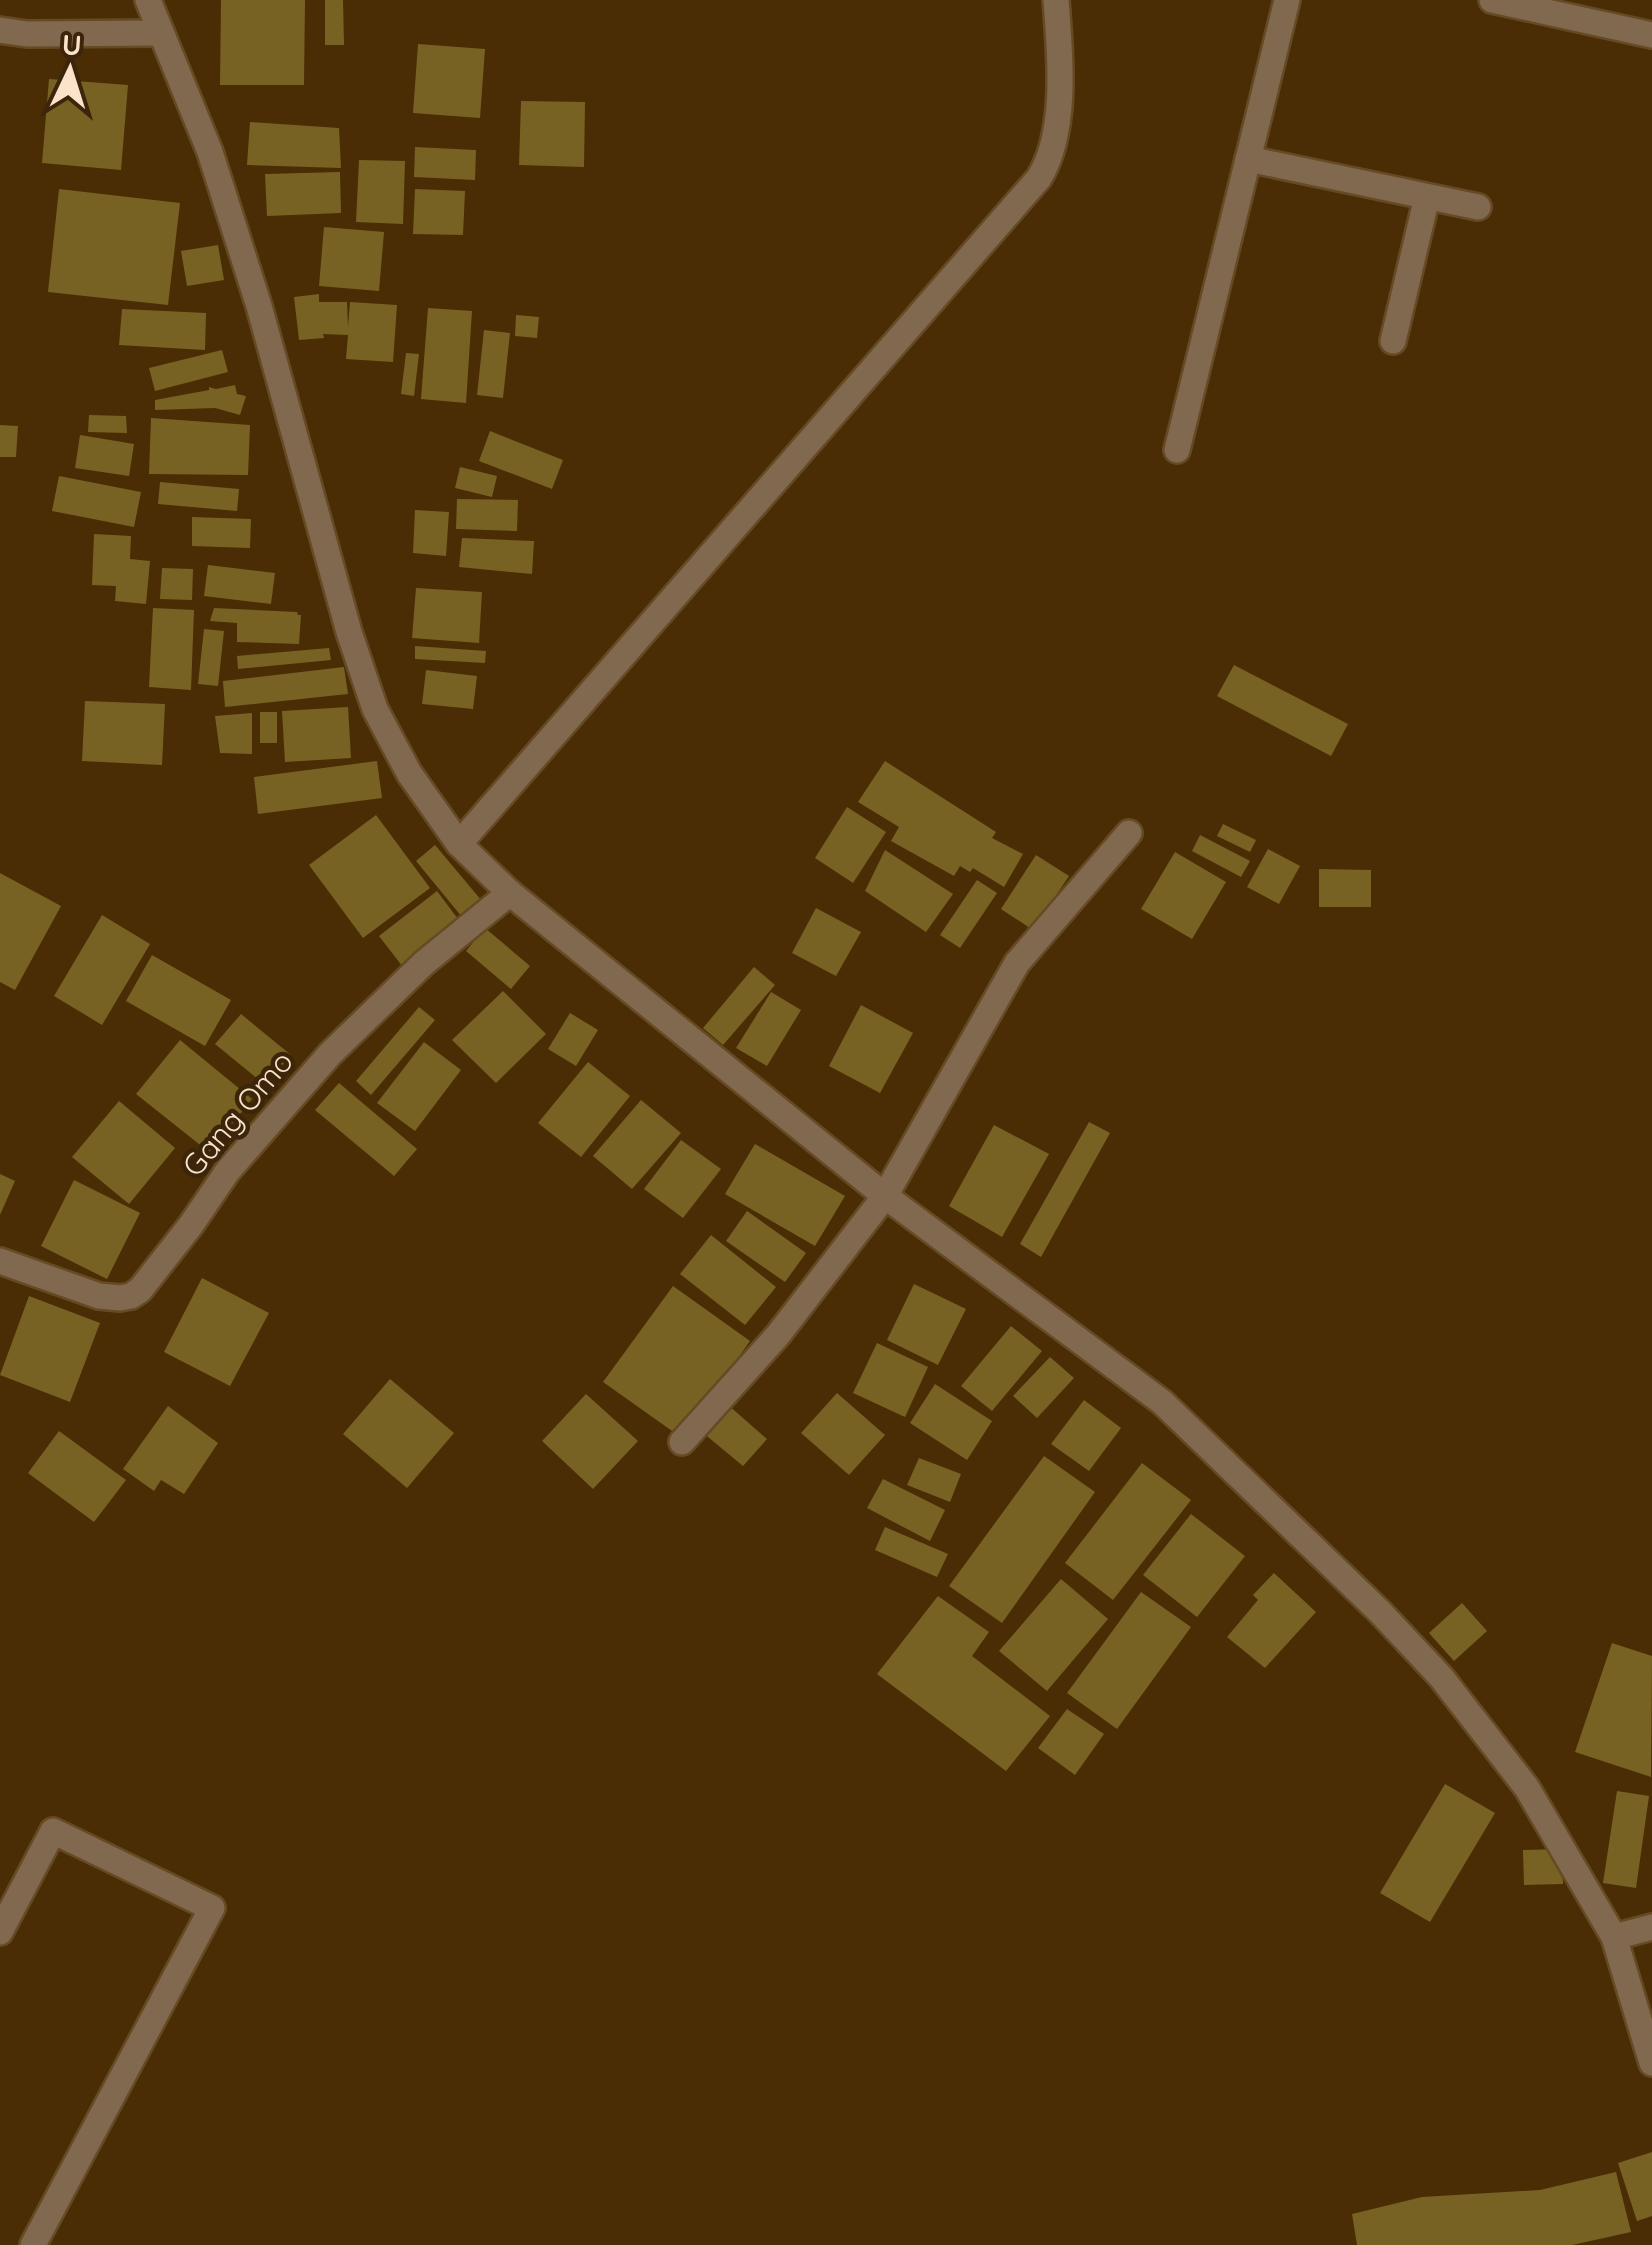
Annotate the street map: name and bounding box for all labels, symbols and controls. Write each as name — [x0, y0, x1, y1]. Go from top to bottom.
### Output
north arrow — [20, 20, 120, 120]
text: U — [61, 26, 83, 63]
street label: Gang Omo — [174, 1043, 301, 1184]

